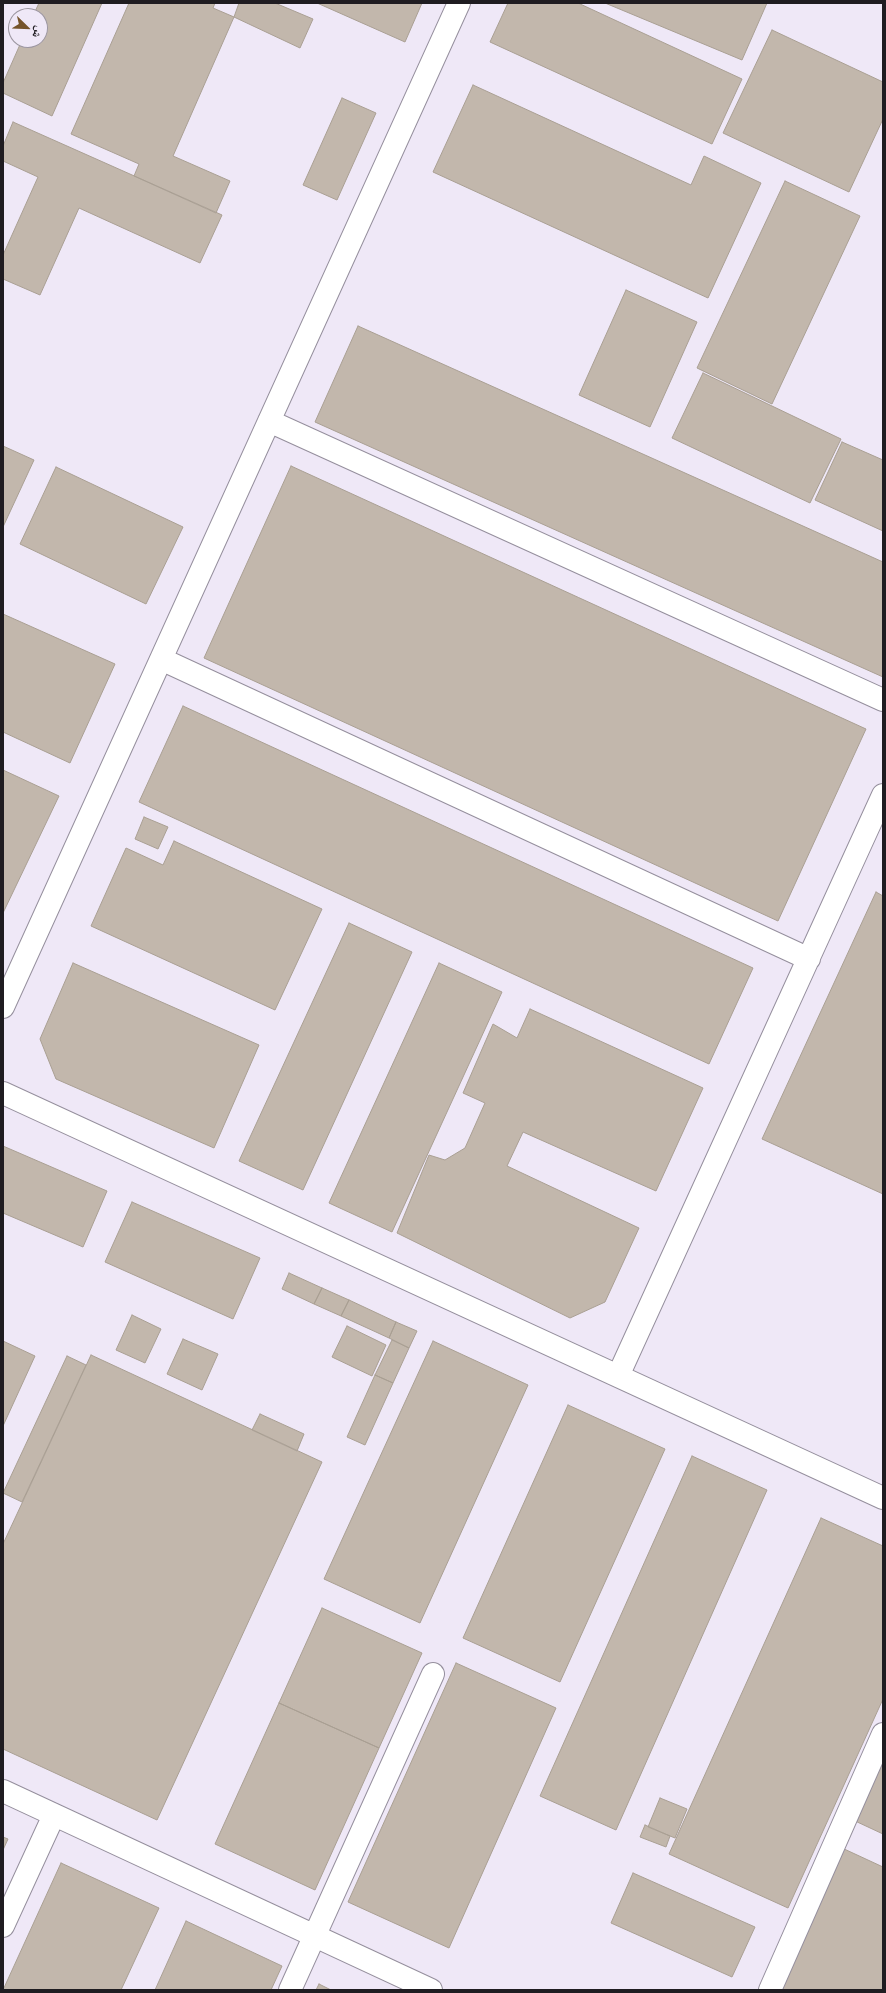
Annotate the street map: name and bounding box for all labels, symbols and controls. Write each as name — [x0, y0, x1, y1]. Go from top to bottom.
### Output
north arrow — [8, 8, 48, 48]
text: ش — [29, 24, 48, 41]

